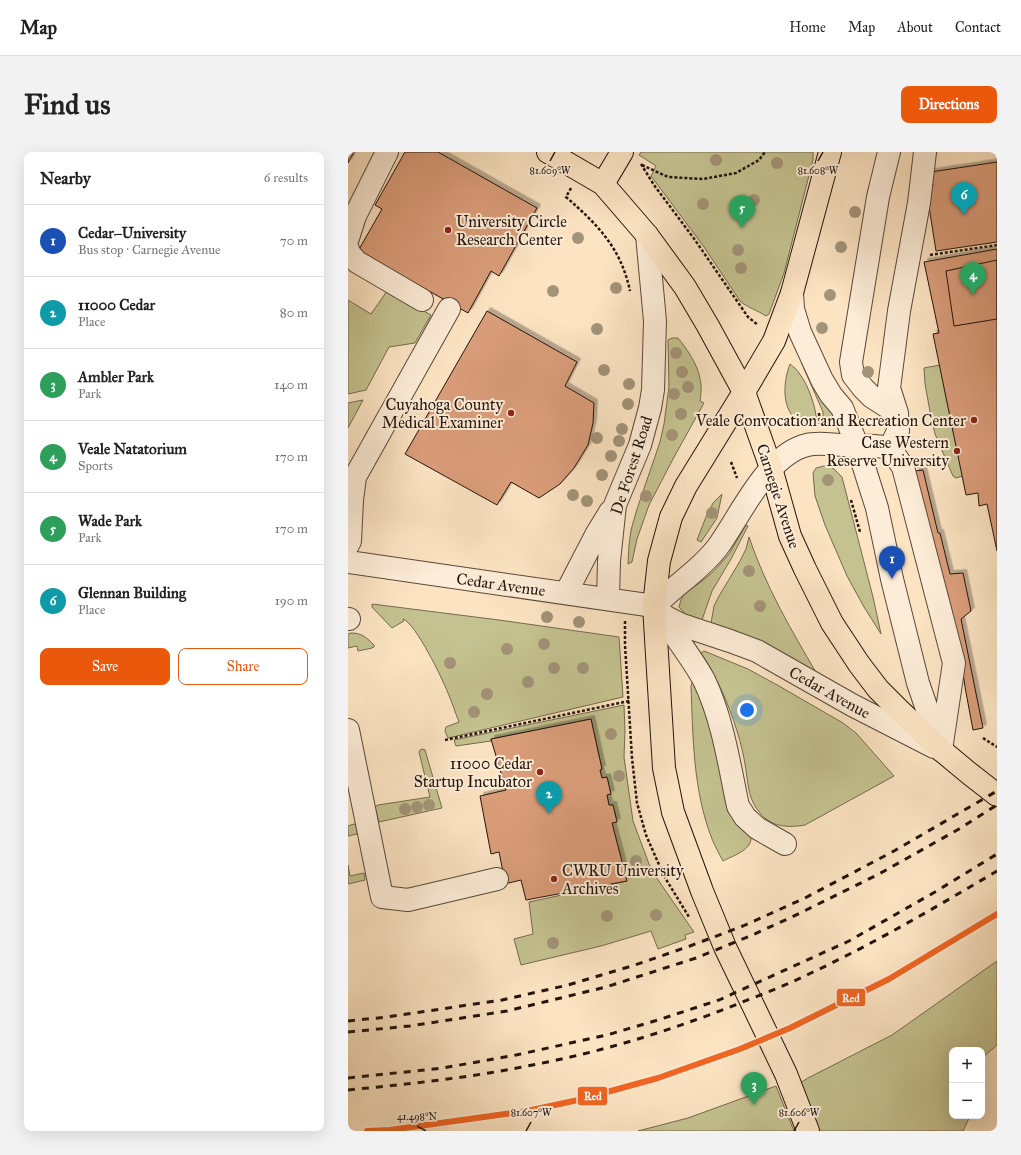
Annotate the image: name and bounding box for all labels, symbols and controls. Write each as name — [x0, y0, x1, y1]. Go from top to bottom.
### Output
text: Map — [20, 16, 57, 39]
text: Home — [789, 19, 826, 36]
text: Map — [848, 19, 875, 36]
text: About — [897, 19, 933, 36]
text: Contact — [955, 19, 1001, 36]
button: Directions — [901, 86, 997, 123]
text: Find us — [24, 87, 110, 122]
text: 81.609°W — [530, 165, 571, 177]
text: 81.608°W — [798, 165, 839, 177]
text: Nearby — [40, 168, 91, 189]
text: 6 results — [264, 170, 308, 186]
pin: 6 — [951, 182, 977, 215]
pin: 5 — [729, 195, 755, 228]
place label: University Circle Research Center — [456, 212, 567, 249]
text: Cedar–University — [78, 224, 186, 242]
marker: University Circle Research Center — [443, 225, 453, 235]
text: 1 — [50, 233, 56, 249]
text: 70 m — [280, 233, 308, 249]
text: Bus stop · Carnegie Avenue — [78, 242, 221, 258]
pin: 4 — [960, 262, 986, 295]
text: 11000 Cedar — [78, 296, 155, 314]
text: 2 — [50, 305, 56, 321]
text: 80 m — [280, 305, 308, 321]
text: Place — [78, 314, 105, 330]
text: Ambler Park — [78, 368, 154, 386]
text: 3 — [50, 377, 56, 393]
text: 140 m — [274, 377, 308, 393]
text: Park — [78, 386, 102, 402]
place label: Cuyahoga County Medical Examiner — [382, 395, 504, 432]
marker: Cuyahoga County Medical Examiner — [506, 408, 516, 418]
place label: Veale Convocation and Recreation Center — [695, 411, 966, 430]
street label: De Forest Road — [607, 413, 656, 517]
marker: Veale Convocation and Recreation Center — [969, 415, 979, 425]
place label: Case Western Reserve University — [826, 433, 950, 470]
text: Veale Natatorium — [78, 440, 187, 458]
street label: Carnegie Avenue — [752, 441, 804, 552]
marker: Case Western Reserve University — [952, 446, 962, 456]
text: 4 — [49, 449, 57, 465]
text: 170 m — [275, 449, 308, 465]
text: Sports — [78, 458, 113, 474]
text: Wade Park — [78, 512, 142, 530]
text: 5 — [50, 521, 56, 537]
text: 170 m — [275, 521, 308, 537]
text: Park — [78, 530, 102, 546]
pin: 1 — [879, 546, 905, 579]
street label: Cedar Avenue — [455, 569, 547, 600]
text: Glennan Building — [78, 584, 186, 602]
text: 6 — [50, 593, 56, 609]
text: 190 m — [275, 593, 308, 609]
text: Place — [78, 602, 105, 618]
button: Save — [40, 648, 170, 685]
button: Share — [178, 648, 308, 685]
street label: Cedar Avenue — [786, 662, 874, 723]
your location — [737, 700, 757, 720]
place label: 11000 Cedar Startup Incubator — [414, 754, 532, 791]
marker: 11000 Cedar Startup Incubator — [535, 767, 545, 777]
pin: 2 — [536, 781, 562, 814]
place label: CWRU University Archives — [561, 861, 684, 898]
marker: CWRU University Archives — [549, 874, 559, 884]
line badge: Red — [836, 988, 866, 1007]
text: Red — [842, 992, 860, 1005]
map controls — [949, 1047, 985, 1119]
button: + — [949, 1047, 985, 1083]
pin: 3 — [741, 1072, 767, 1105]
button: − — [949, 1083, 985, 1119]
line badge: Red — [577, 1086, 608, 1106]
text: Red — [584, 1090, 602, 1103]
text: 81.607°W — [511, 1107, 552, 1119]
text: 81.606°W — [779, 1107, 820, 1119]
text: 41.498°N — [397, 1111, 438, 1123]

